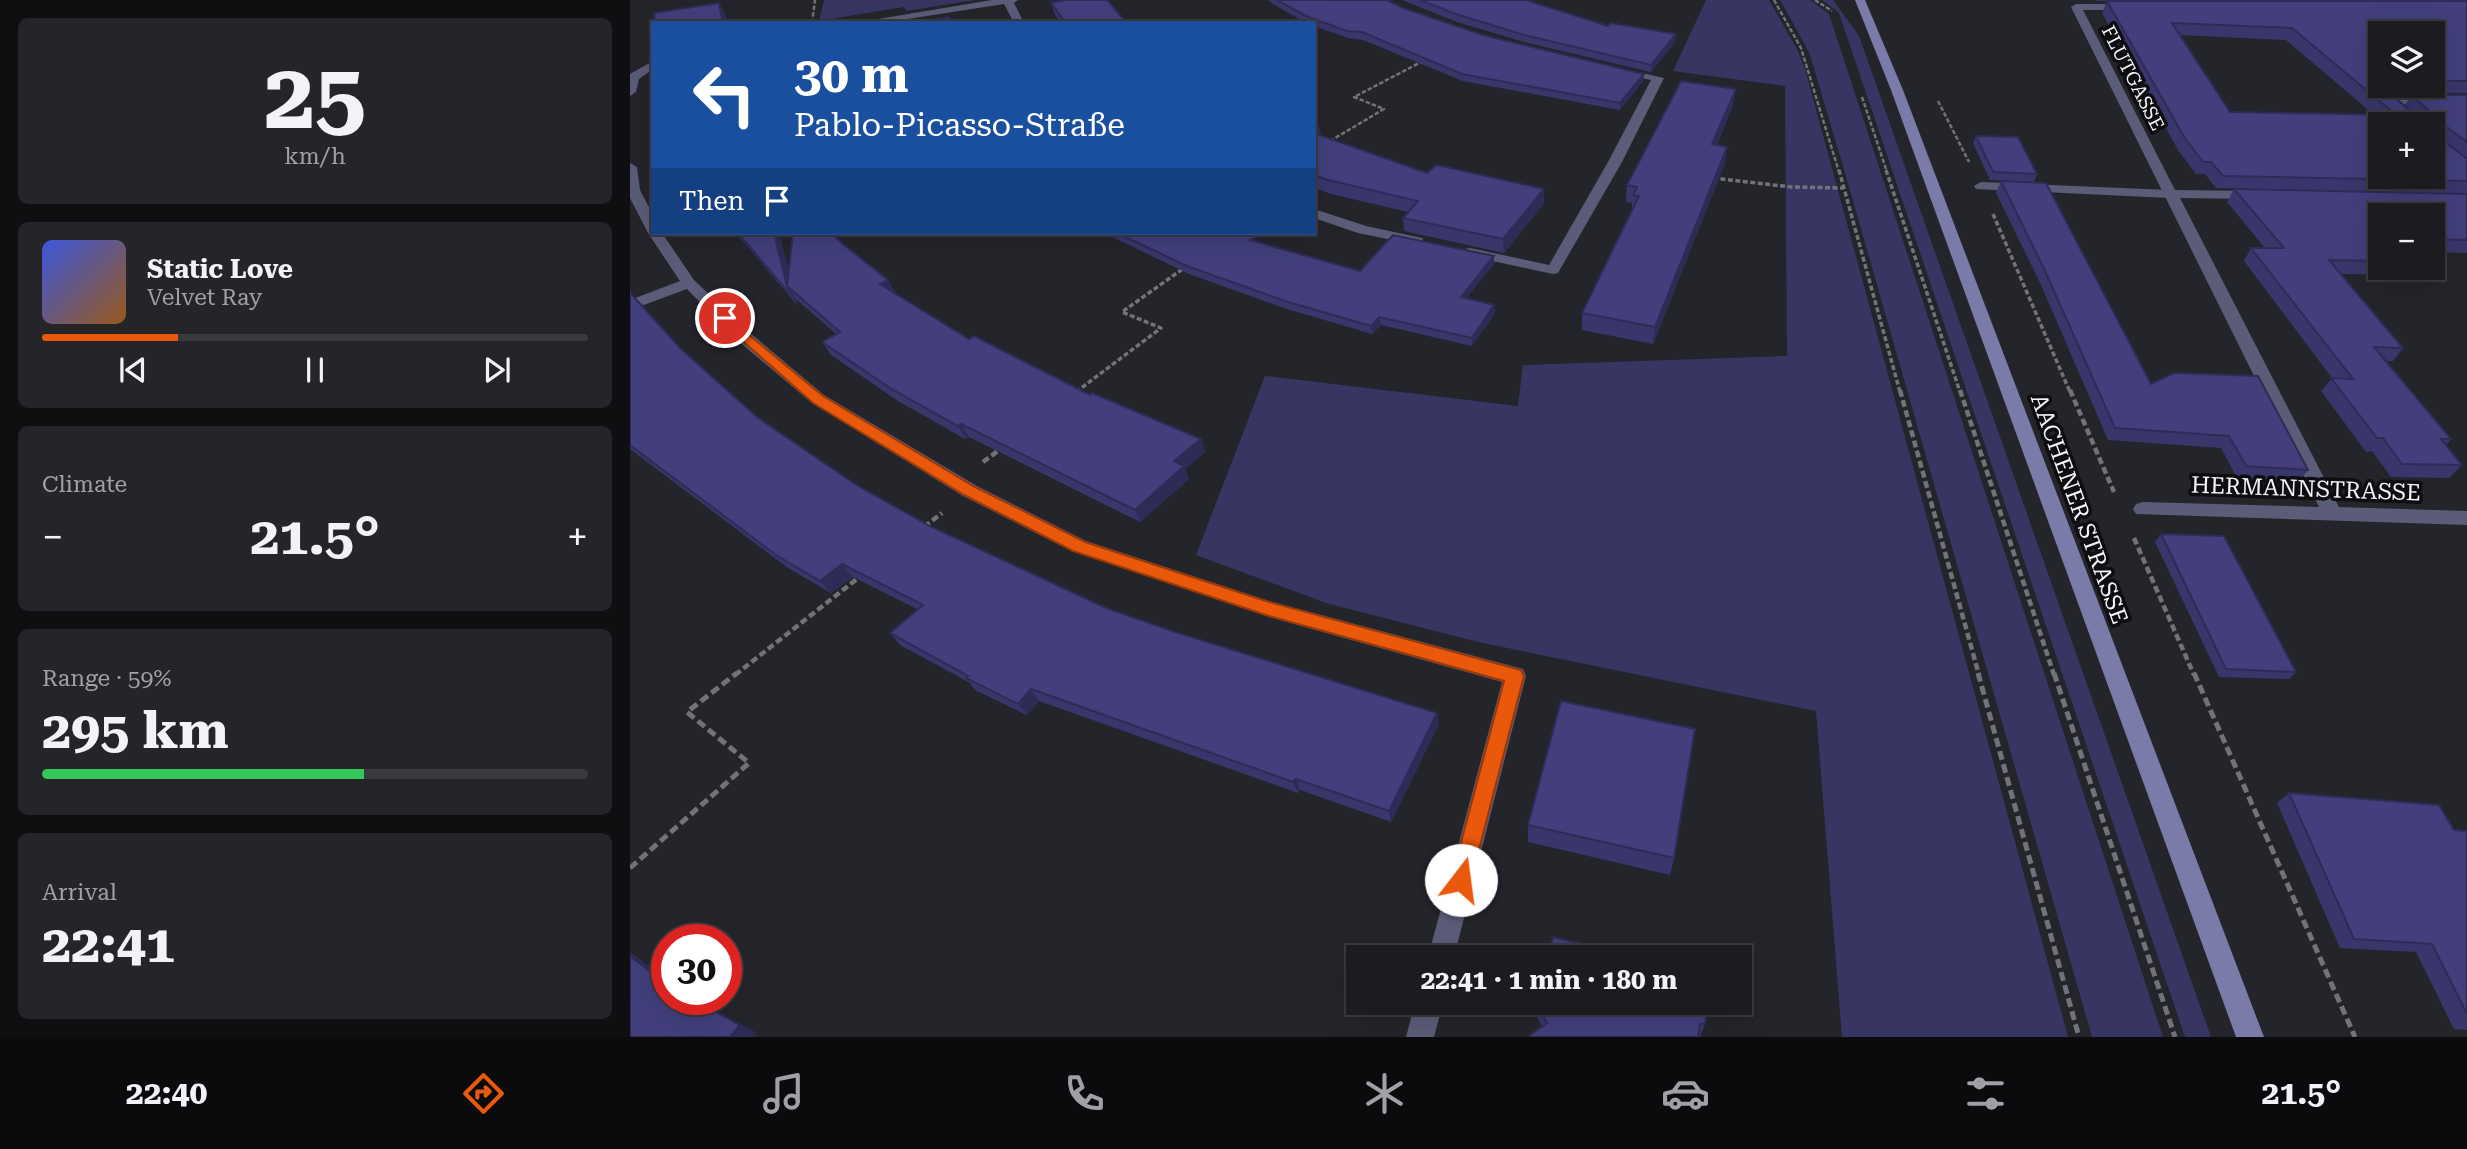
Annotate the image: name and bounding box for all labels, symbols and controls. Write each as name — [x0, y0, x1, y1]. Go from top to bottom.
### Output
map controls — [2368, 21, 2445, 280]
button: layers — [2368, 21, 2445, 98]
street label: FLUTGASSE — [2097, 22, 2169, 134]
text: 25 — [264, 44, 366, 150]
text: 30 m — [794, 47, 909, 104]
icon: left — [679, 49, 770, 140]
text: Pablo-Picasso-Straße — [794, 106, 1125, 144]
button: + — [2368, 112, 2445, 189]
text: km/h — [284, 143, 346, 170]
icon: arrive — [758, 182, 796, 220]
text: Then — [679, 186, 744, 216]
button: − — [2368, 203, 2445, 280]
text: Static Love — [147, 254, 293, 284]
text: Velvet Ray — [147, 284, 262, 311]
pin — [695, 288, 755, 348]
icon: arrive — [706, 299, 744, 337]
icon: previous — [114, 351, 152, 389]
icon: pause — [296, 351, 334, 389]
icon: next — [478, 351, 516, 389]
street label: AACHENER STRASSE — [2025, 390, 2133, 628]
text: Climate — [42, 471, 127, 498]
street label: HERMANNSTRASSE — [2191, 471, 2421, 507]
text: 21.5° — [250, 506, 380, 567]
text: − — [42, 515, 63, 559]
text: + — [567, 515, 588, 559]
text: Range · 59% — [42, 665, 171, 692]
text: 295 km — [42, 700, 229, 761]
position arrow — [1424, 843, 1498, 917]
text: Arrival — [42, 879, 117, 906]
text: 22:41 — [42, 914, 175, 975]
speed limit sign: 30 — [651, 924, 742, 1015]
text: 22:41 · 1 min · 180 m — [1421, 965, 1677, 995]
icon: directions — [459, 1069, 508, 1118]
icon: music — [759, 1069, 808, 1118]
icon: phone — [1060, 1069, 1109, 1118]
icon: climate — [1360, 1069, 1409, 1118]
icon: car — [1661, 1069, 1710, 1118]
icon: filters — [1961, 1069, 2010, 1118]
text: 22:40 — [126, 1074, 207, 1112]
text: 21.5° — [2261, 1074, 2341, 1112]

